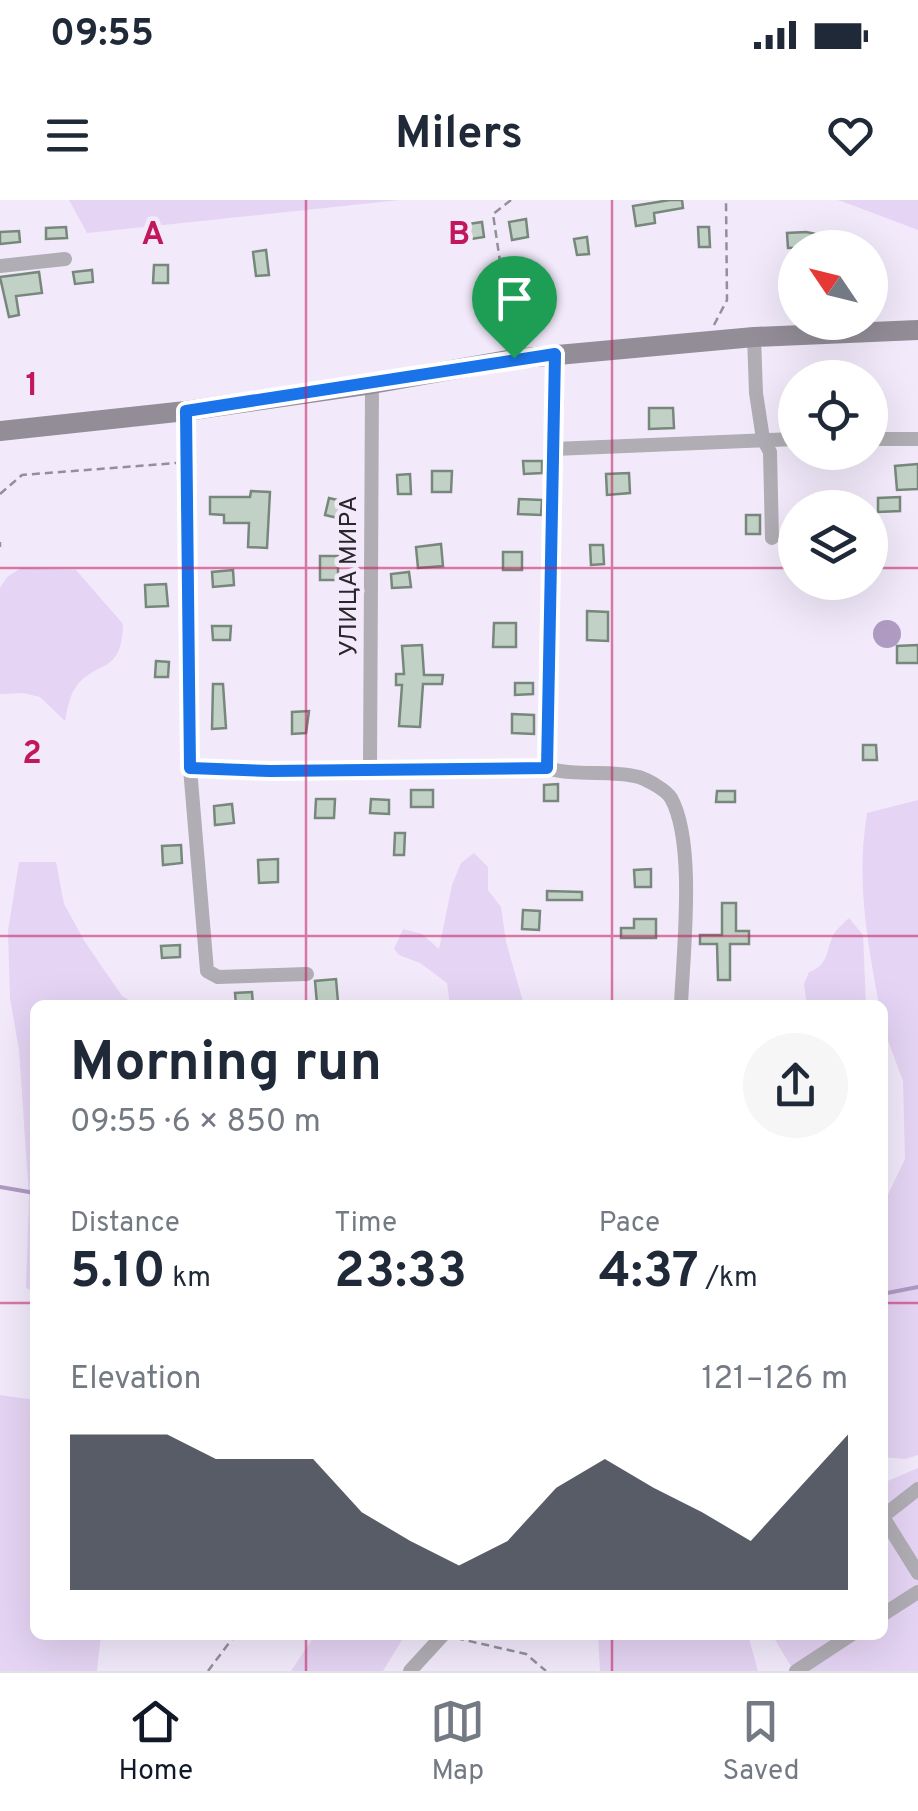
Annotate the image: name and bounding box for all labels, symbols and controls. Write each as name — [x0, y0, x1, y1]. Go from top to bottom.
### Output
text: 09:55 — [50, 11, 154, 60]
text: Milers — [395, 107, 523, 164]
icon: menu — [40, 108, 95, 163]
icon: heart — [823, 108, 878, 163]
text: A — [142, 216, 164, 256]
text: B — [448, 216, 470, 256]
north arrow — [778, 230, 888, 340]
map controls — [778, 230, 888, 600]
pin — [472, 256, 557, 359]
icon: arrive — [487, 271, 542, 326]
button: locate — [778, 360, 888, 470]
text: 1 — [26, 367, 38, 407]
button: layers — [778, 490, 888, 600]
street label: УЛИЦА МИРА — [334, 496, 366, 656]
text: 2 — [22, 735, 42, 775]
text: Morning run — [70, 1030, 382, 1100]
button: share — [743, 1033, 848, 1138]
text: 09:55 · 6 × 850 m — [70, 1103, 321, 1143]
text: Distance — [70, 1206, 180, 1242]
text: Time — [334, 1206, 397, 1242]
text: Pace — [599, 1206, 660, 1242]
text: 5.10 — [70, 1242, 166, 1305]
text: 23:33 — [334, 1242, 467, 1305]
text: 4:37 — [599, 1242, 699, 1305]
text: km — [166, 1261, 211, 1297]
text: /km — [699, 1261, 758, 1297]
text: Elevation — [70, 1360, 202, 1400]
text: 121–126 m — [702, 1360, 848, 1400]
tab: Home — [119, 1694, 193, 1790]
tab: Map — [430, 1694, 485, 1790]
tab: Saved — [722, 1694, 799, 1790]

